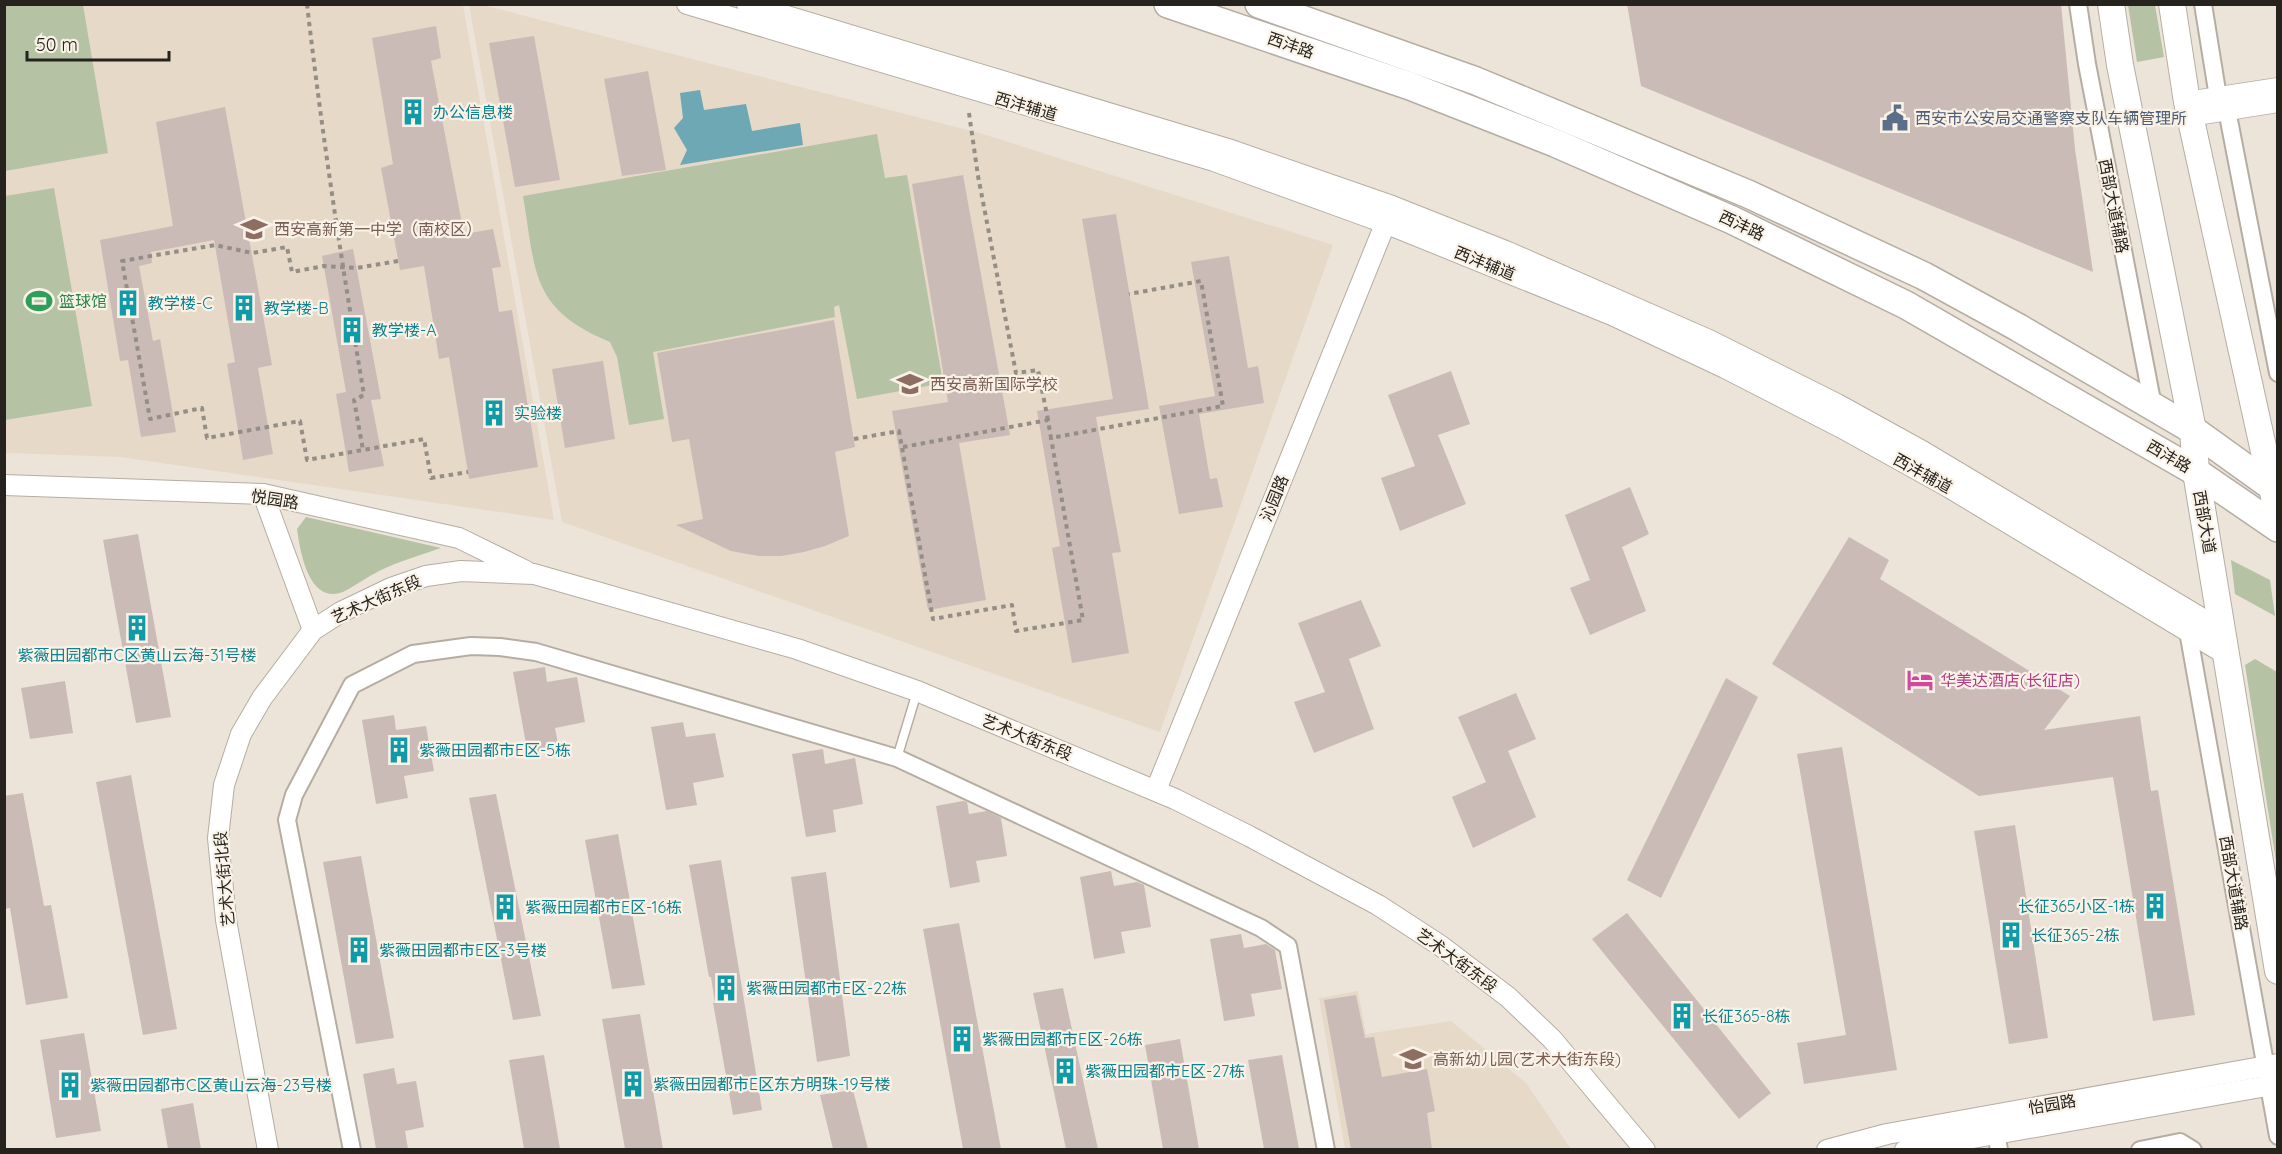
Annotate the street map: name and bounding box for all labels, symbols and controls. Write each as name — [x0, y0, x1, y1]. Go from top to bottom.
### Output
scale bar — [27, 24, 170, 62]
street label: 西沣路 — [1265, 28, 1317, 62]
text: 50 m — [36, 33, 78, 56]
street label: 西沣辅道 — [992, 88, 1060, 124]
building icon: 办公信息楼 — [398, 97, 428, 127]
place label: 办公信息楼 — [433, 102, 513, 122]
public building icon: 西安市公安局交通警察支队车辆管理所 — [1880, 103, 1910, 133]
place label: 西安市公安局交通警察支队车辆管理所 — [1915, 108, 2187, 128]
street label: 西部大道辅路 — [2095, 157, 2133, 255]
street label: 西沣路 — [1716, 206, 1768, 244]
school or university icon: 西安高新第一中学（南校区） — [239, 214, 269, 244]
place label: 西安高新第一中学（南校区） — [274, 219, 482, 239]
street label: 西沣辅道 — [1452, 242, 1518, 284]
sports icon: 篮球馆 — [24, 286, 54, 316]
building icon: 教学楼-C — [113, 288, 143, 318]
place label: 篮球馆 — [59, 291, 107, 311]
place label: 教学楼-C — [148, 293, 213, 313]
building icon: 教学楼-B — [229, 293, 259, 323]
place label: 教学楼-B — [264, 298, 329, 318]
building icon: 教学楼-A — [337, 315, 367, 345]
place label: 教学楼-A — [372, 320, 437, 340]
school or university icon: 西安高新国际学校 — [895, 369, 925, 399]
place label: 西安高新国际学校 — [930, 374, 1058, 394]
building icon: 实验楼 — [479, 398, 509, 428]
place label: 实验楼 — [514, 403, 562, 423]
street label: 西沣路 — [2143, 435, 2195, 477]
street label: 西沣辅道 — [1890, 449, 1956, 497]
street label: 沁园路 — [1256, 472, 1292, 524]
street label: 悦园路 — [250, 485, 300, 513]
street label: 西部大道 — [2190, 489, 2220, 555]
street label: 艺术大街东段 — [328, 570, 424, 628]
building icon: 紫薇田园都市C区黄山云海-31号楼 — [122, 613, 152, 643]
place label: 紫薇田园都市C区黄山云海-31号楼 — [18, 645, 257, 665]
hotel icon: 华美达酒店(长征店) — [1905, 665, 1935, 695]
place label: 华美达酒店(长征店) — [1940, 670, 2080, 690]
street label: 艺术大街东段 — [979, 710, 1075, 764]
building icon: 紫薇田园都市E区-5栋 — [384, 735, 414, 765]
place label: 紫薇田园都市E区-5栋 — [419, 740, 571, 760]
street label: 艺术大街北段 — [210, 830, 238, 928]
street label: 西部大道辅路 — [2216, 834, 2252, 932]
building icon: 长征365小区-1栋 — [2140, 891, 2170, 921]
building icon: 紫薇田园都市E区-16栋 — [490, 892, 520, 922]
place label: 长征365小区-1栋 — [2018, 896, 2135, 916]
place label: 紫薇田园都市E区-16栋 — [525, 897, 682, 917]
building icon: 长征365-2栋 — [1996, 920, 2026, 950]
street label: 艺术大街东段 — [1412, 924, 1502, 996]
place label: 长征365-2栋 — [2031, 925, 2120, 945]
building icon: 紫薇田园都市E区-3号楼 — [344, 935, 374, 965]
place label: 紫薇田园都市E区-3号楼 — [379, 940, 547, 960]
building icon: 紫薇田园都市E区-22栋 — [711, 973, 741, 1003]
place label: 紫薇田园都市E区-22栋 — [746, 978, 907, 998]
building icon: 长征365-8栋 — [1667, 1001, 1697, 1031]
place label: 长征365-8栋 — [1702, 1006, 1791, 1026]
building icon: 紫薇田园都市E区-26栋 — [947, 1024, 977, 1054]
place label: 紫薇田园都市E区-26栋 — [982, 1029, 1143, 1049]
school or university icon: 高新幼儿园(艺术大街东段) — [1398, 1044, 1428, 1074]
place label: 高新幼儿园(艺术大街东段) — [1433, 1049, 1621, 1069]
building icon: 紫薇田园都市E区-27栋 — [1050, 1056, 1080, 1086]
place label: 紫薇田园都市E区-27栋 — [1085, 1061, 1245, 1081]
building icon: 紫薇田园都市E区东方明珠-19号楼 — [618, 1069, 648, 1099]
building icon: 紫薇田园都市C区黄山云海-23号楼 — [55, 1070, 85, 1100]
place label: 紫薇田园都市E区东方明珠-19号楼 — [653, 1074, 890, 1094]
place label: 紫薇田园都市C区黄山云海-23号楼 — [90, 1075, 332, 1095]
street label: 怡园路 — [2027, 1090, 2077, 1118]

